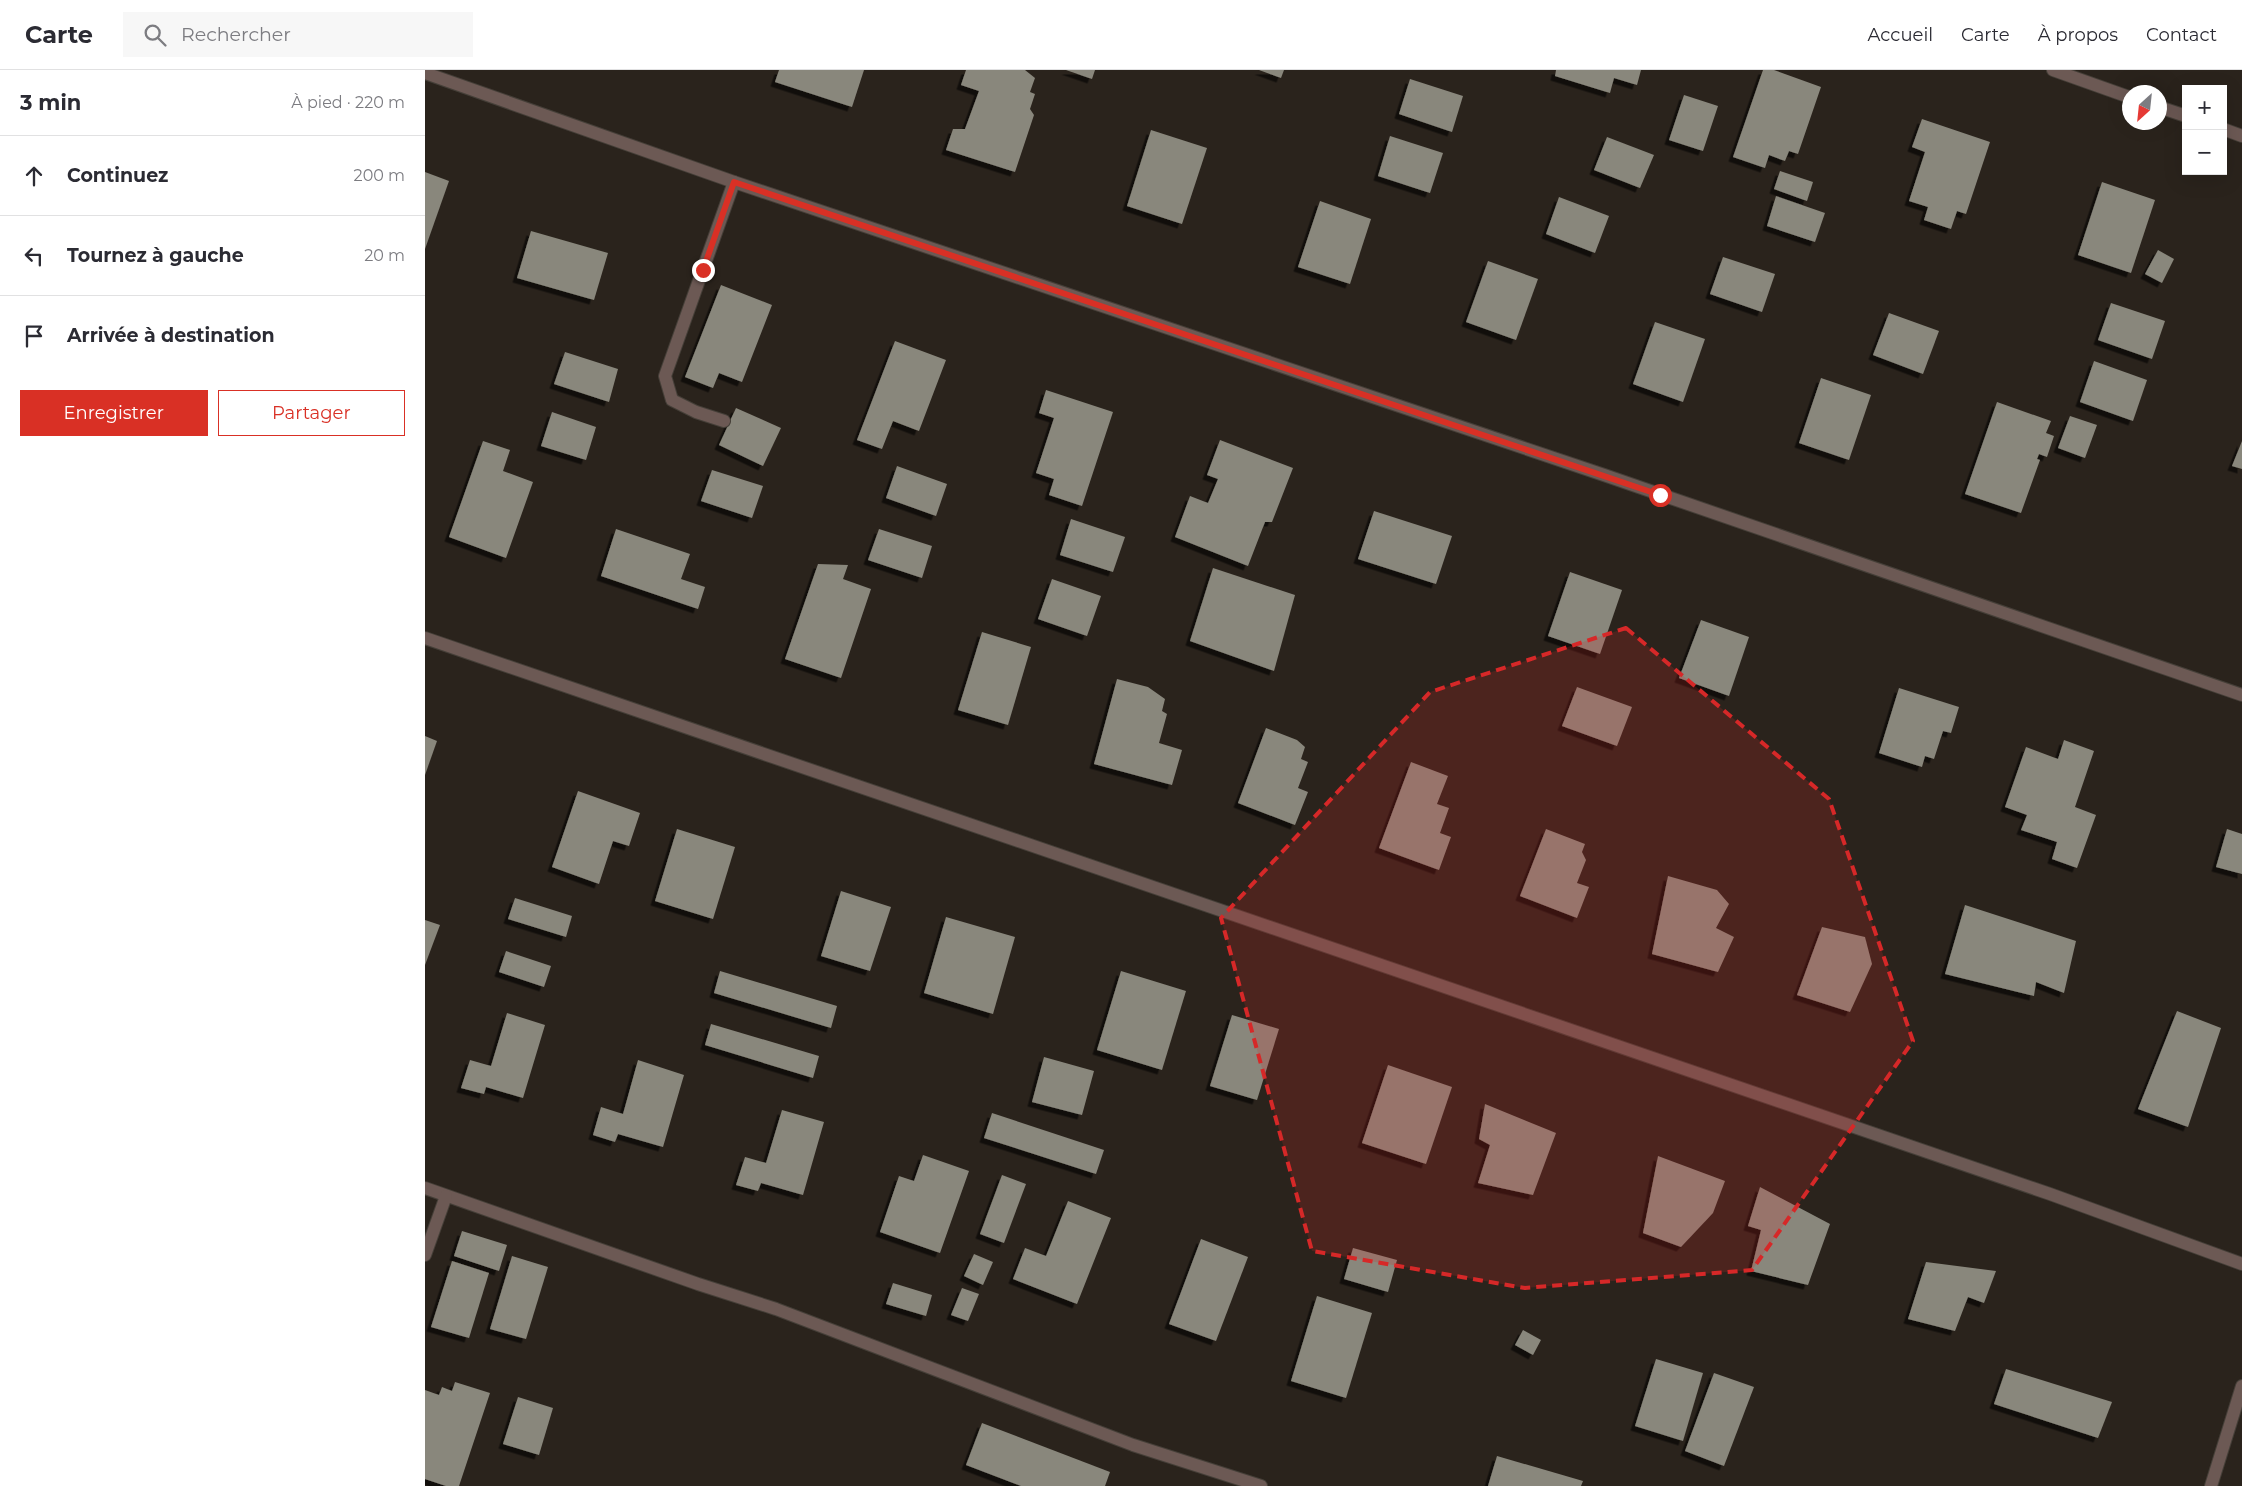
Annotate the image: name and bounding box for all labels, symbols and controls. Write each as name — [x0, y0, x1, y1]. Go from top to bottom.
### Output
search box — [123, 12, 473, 57]
text: Carte — [25, 20, 93, 49]
icon: search — [141, 21, 169, 49]
text: Rechercher — [181, 23, 291, 46]
text: Accueil — [1868, 24, 1933, 46]
text: Carte — [1961, 24, 2010, 46]
text: À propos — [2038, 24, 2118, 46]
text: Contact — [2146, 24, 2217, 46]
north arrow — [2122, 85, 2167, 130]
map controls — [2182, 85, 2227, 175]
button: + — [2182, 85, 2227, 130]
text: 3 min — [20, 90, 81, 115]
text: À pied · 220 m — [291, 93, 405, 112]
button: − — [2182, 130, 2227, 175]
icon: ahead — [20, 162, 48, 190]
text: Continuez — [67, 164, 168, 187]
text: 200 m — [354, 166, 405, 185]
icon: left — [20, 242, 48, 270]
text: Tournez à gauche — [67, 244, 244, 267]
text: 20 m — [364, 246, 405, 265]
route end — [692, 259, 715, 282]
icon: arrive — [20, 322, 48, 350]
text: Arrivée à destination — [67, 324, 275, 347]
button: Enregistrer — [20, 390, 208, 436]
button: Partager — [218, 390, 405, 436]
route start — [1649, 484, 1672, 507]

